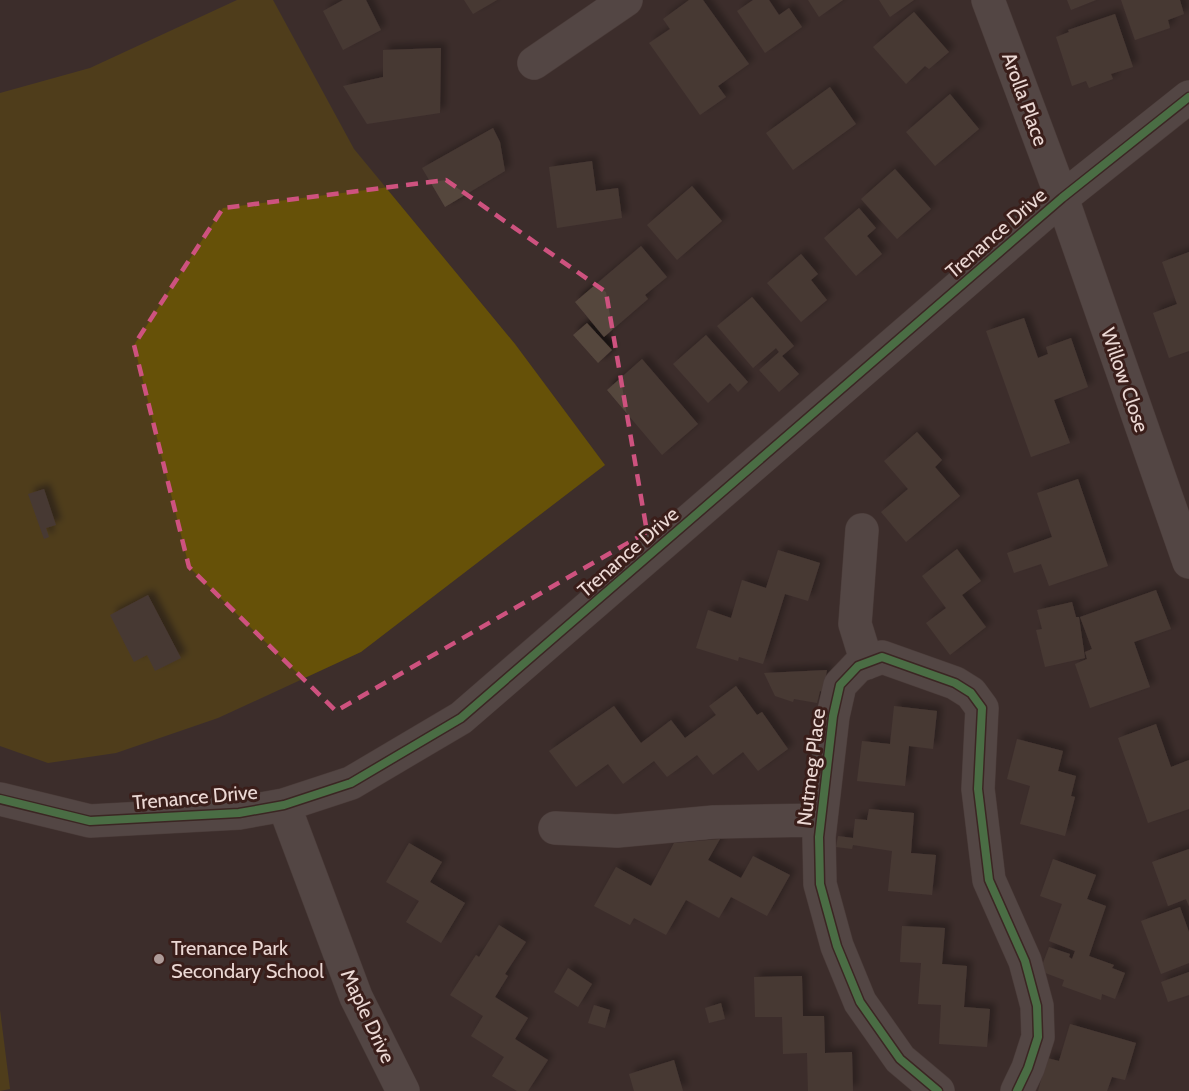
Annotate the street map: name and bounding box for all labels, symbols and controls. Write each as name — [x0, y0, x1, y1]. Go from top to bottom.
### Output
street label: Arolla Place — [997, 49, 1053, 149]
street label: Trenance Drive — [941, 183, 1051, 283]
street label: Willow Close — [1096, 325, 1154, 435]
street label: Trenance Drive — [573, 502, 683, 602]
street label: Nutmeg Place — [792, 707, 830, 827]
street label: Trenance Drive — [131, 780, 259, 814]
place label: Trenance Park Secondary School — [171, 936, 324, 983]
marker: Trenance Park Secondary School — [152, 952, 166, 966]
street label: Maple Drive — [336, 965, 400, 1067]

